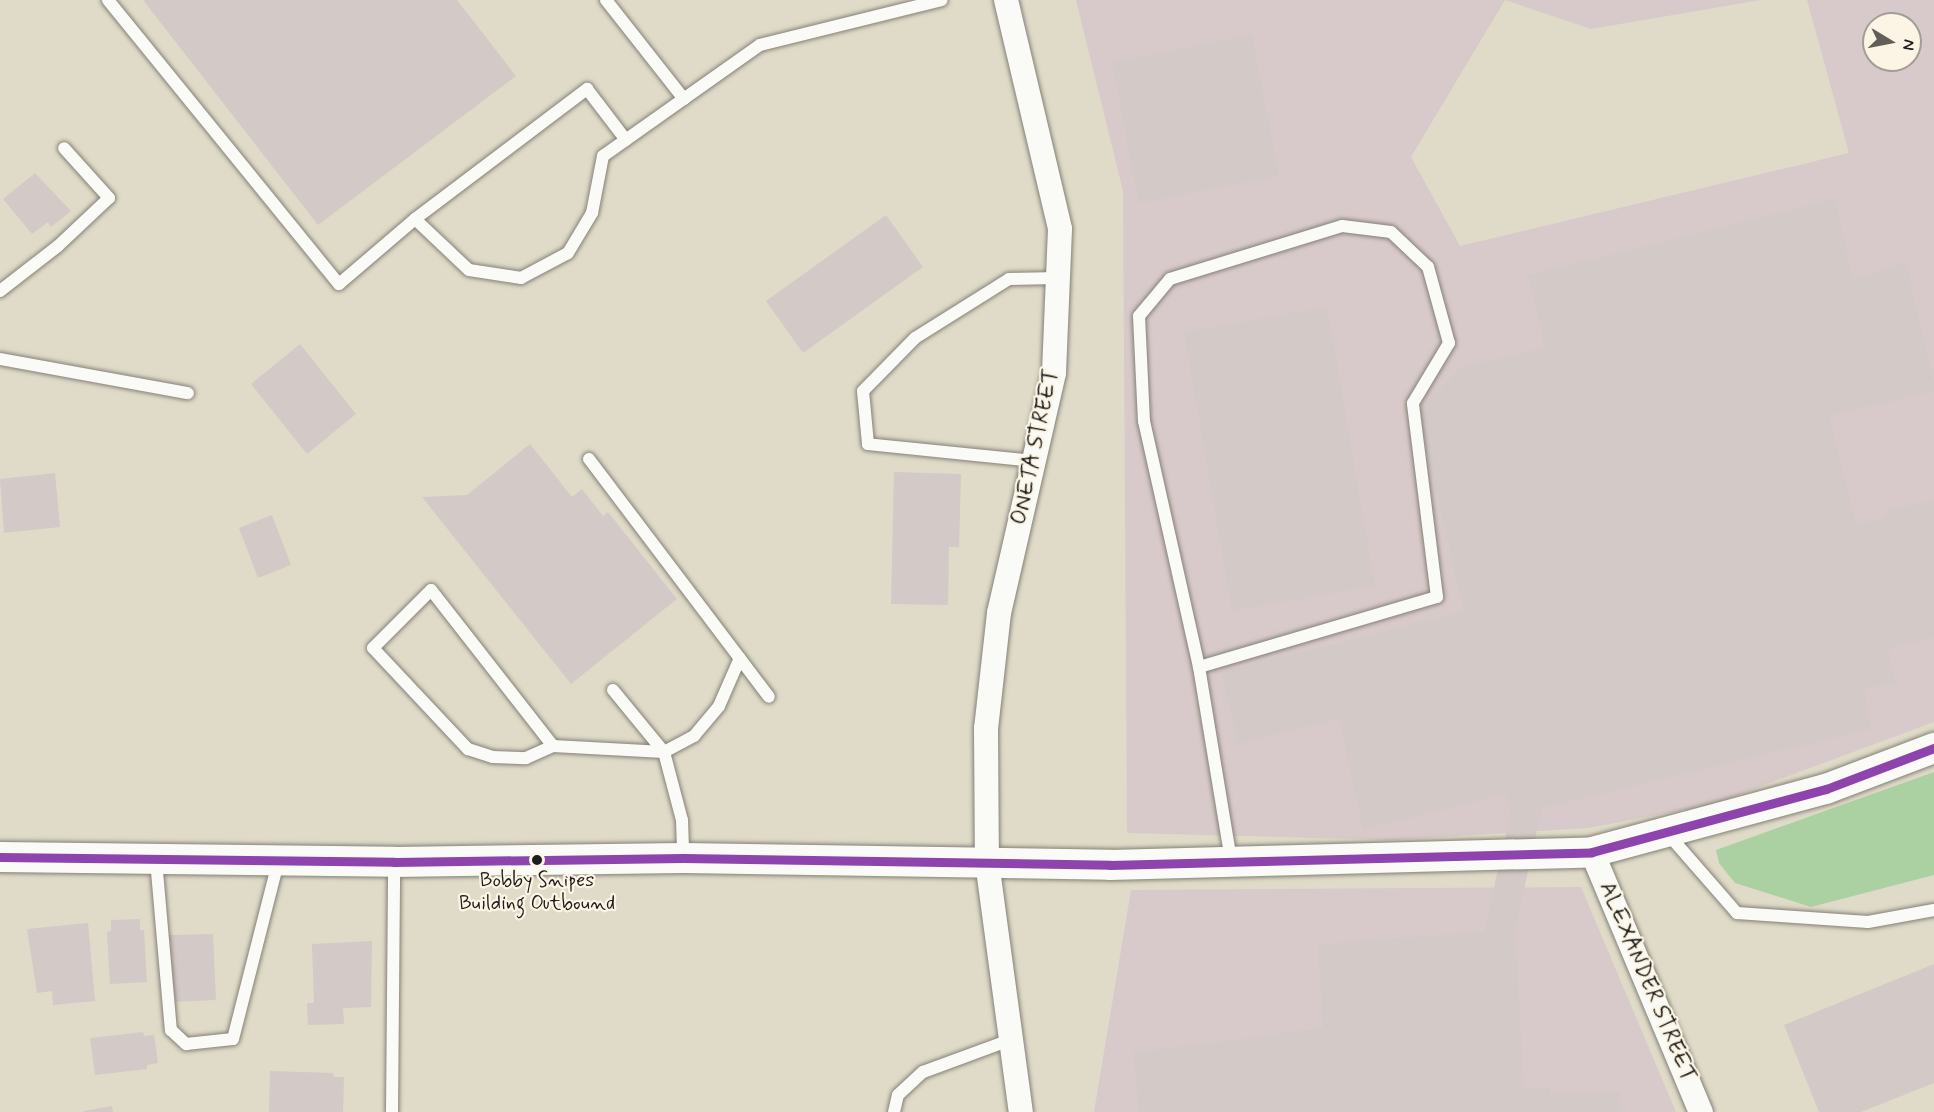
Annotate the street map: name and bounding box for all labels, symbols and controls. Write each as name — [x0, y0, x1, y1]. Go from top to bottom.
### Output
north arrow — [1862, 12, 1922, 72]
text: N — [1897, 38, 1920, 52]
street label: ONETA STREET — [1006, 365, 1066, 529]
marker: Bobby Snipes Building Outbound — [531, 854, 543, 866]
place label: Bobby Snipes Building Outbound — [459, 869, 615, 916]
street label: ALEXANDER STREET — [1592, 877, 1702, 1087]

